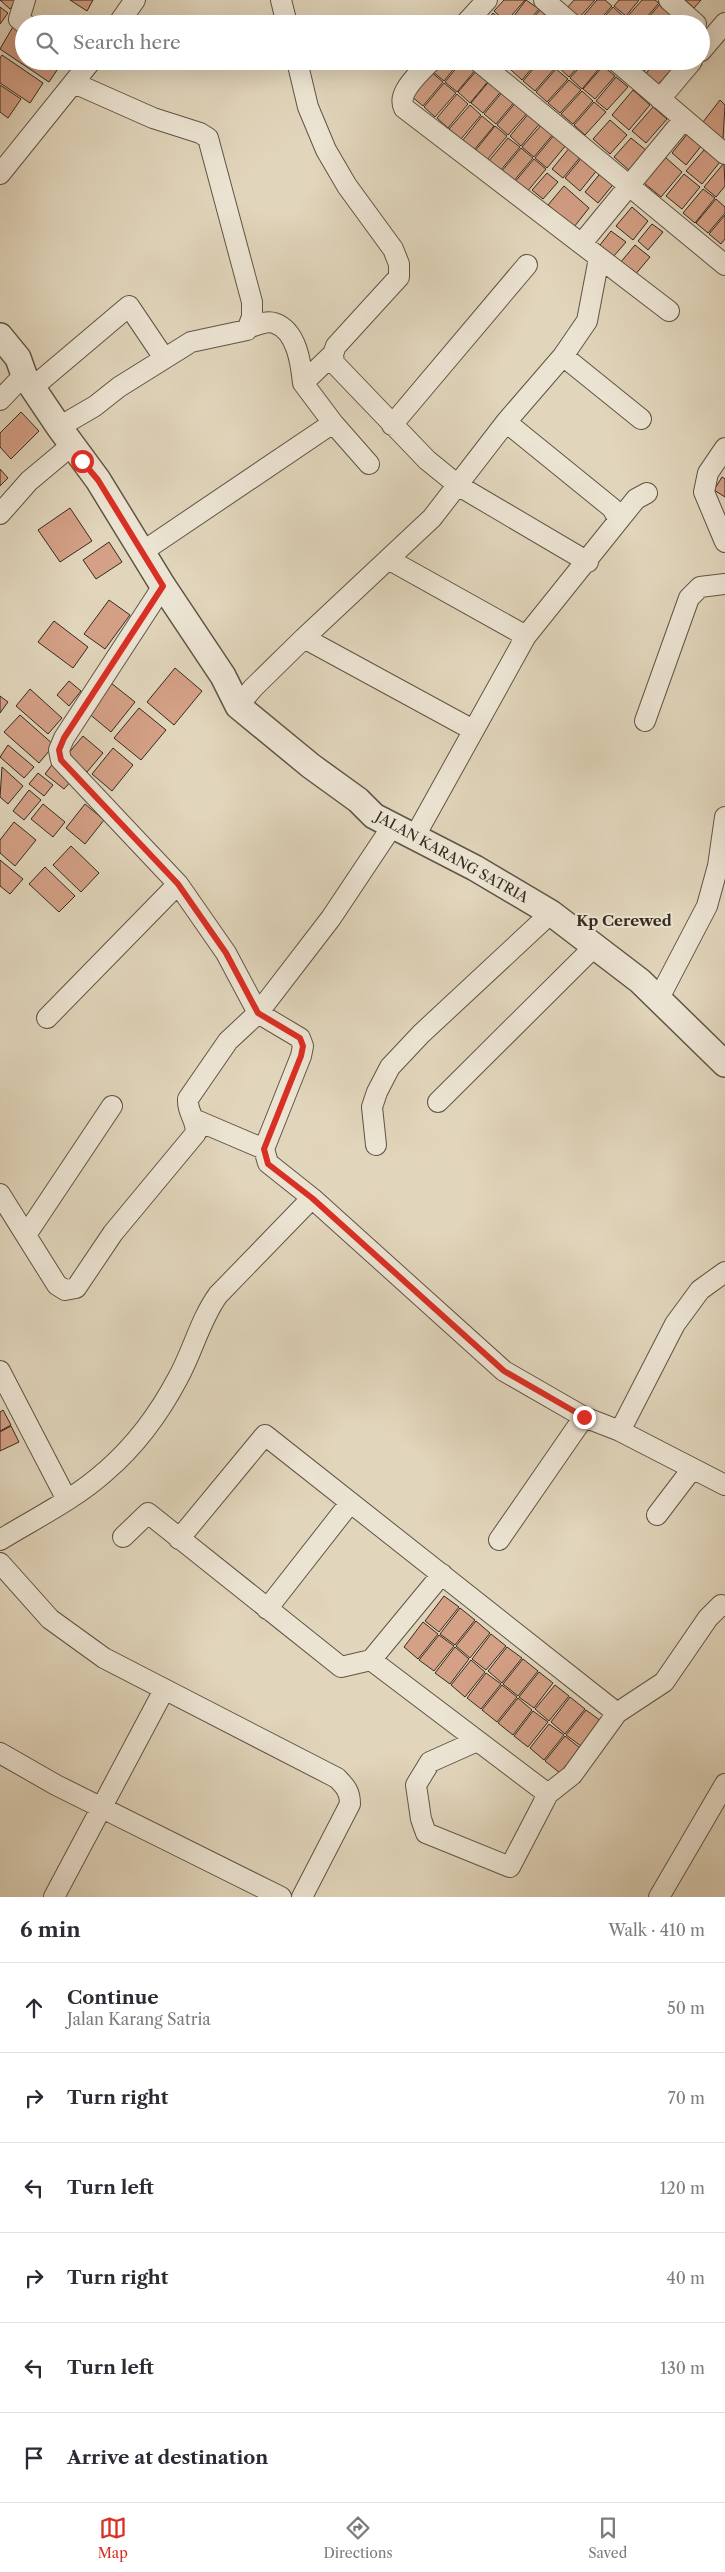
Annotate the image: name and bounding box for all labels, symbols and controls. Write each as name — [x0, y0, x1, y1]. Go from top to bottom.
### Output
search box — [15, 15, 710, 70]
icon: search — [33, 29, 61, 57]
text: Search here — [73, 31, 181, 54]
route start — [71, 450, 94, 473]
street label: JALAN KARANG SATRIA — [371, 806, 532, 907]
district label: Kp Cerewed — [576, 911, 672, 930]
route end — [573, 1406, 596, 1429]
text: 6 min — [20, 1917, 81, 1942]
text: Walk · 410 m — [608, 1920, 705, 1940]
text: Continue — [67, 1986, 159, 2009]
icon: ahead — [20, 1994, 48, 2022]
text: 50 m — [667, 1998, 705, 2018]
text: Jalan Karang Satria — [67, 2009, 211, 2029]
icon: right — [20, 2084, 48, 2112]
text: Turn right — [67, 2086, 168, 2109]
text: 70 m — [668, 2088, 705, 2108]
icon: left — [20, 2174, 48, 2202]
text: Turn left — [67, 2176, 154, 2199]
text: 120 m — [660, 2178, 705, 2198]
icon: right — [20, 2264, 48, 2292]
text: Turn right — [67, 2266, 168, 2289]
text: 40 m — [666, 2268, 705, 2288]
icon: left — [20, 2354, 48, 2382]
text: Turn left — [67, 2356, 154, 2379]
text: 130 m — [660, 2358, 705, 2378]
icon: arrive — [20, 2444, 48, 2472]
text: Arrive at destination — [67, 2446, 268, 2469]
tab: Map — [98, 2514, 128, 2562]
tab: Directions — [323, 2514, 393, 2562]
tab: Saved — [588, 2514, 627, 2562]

